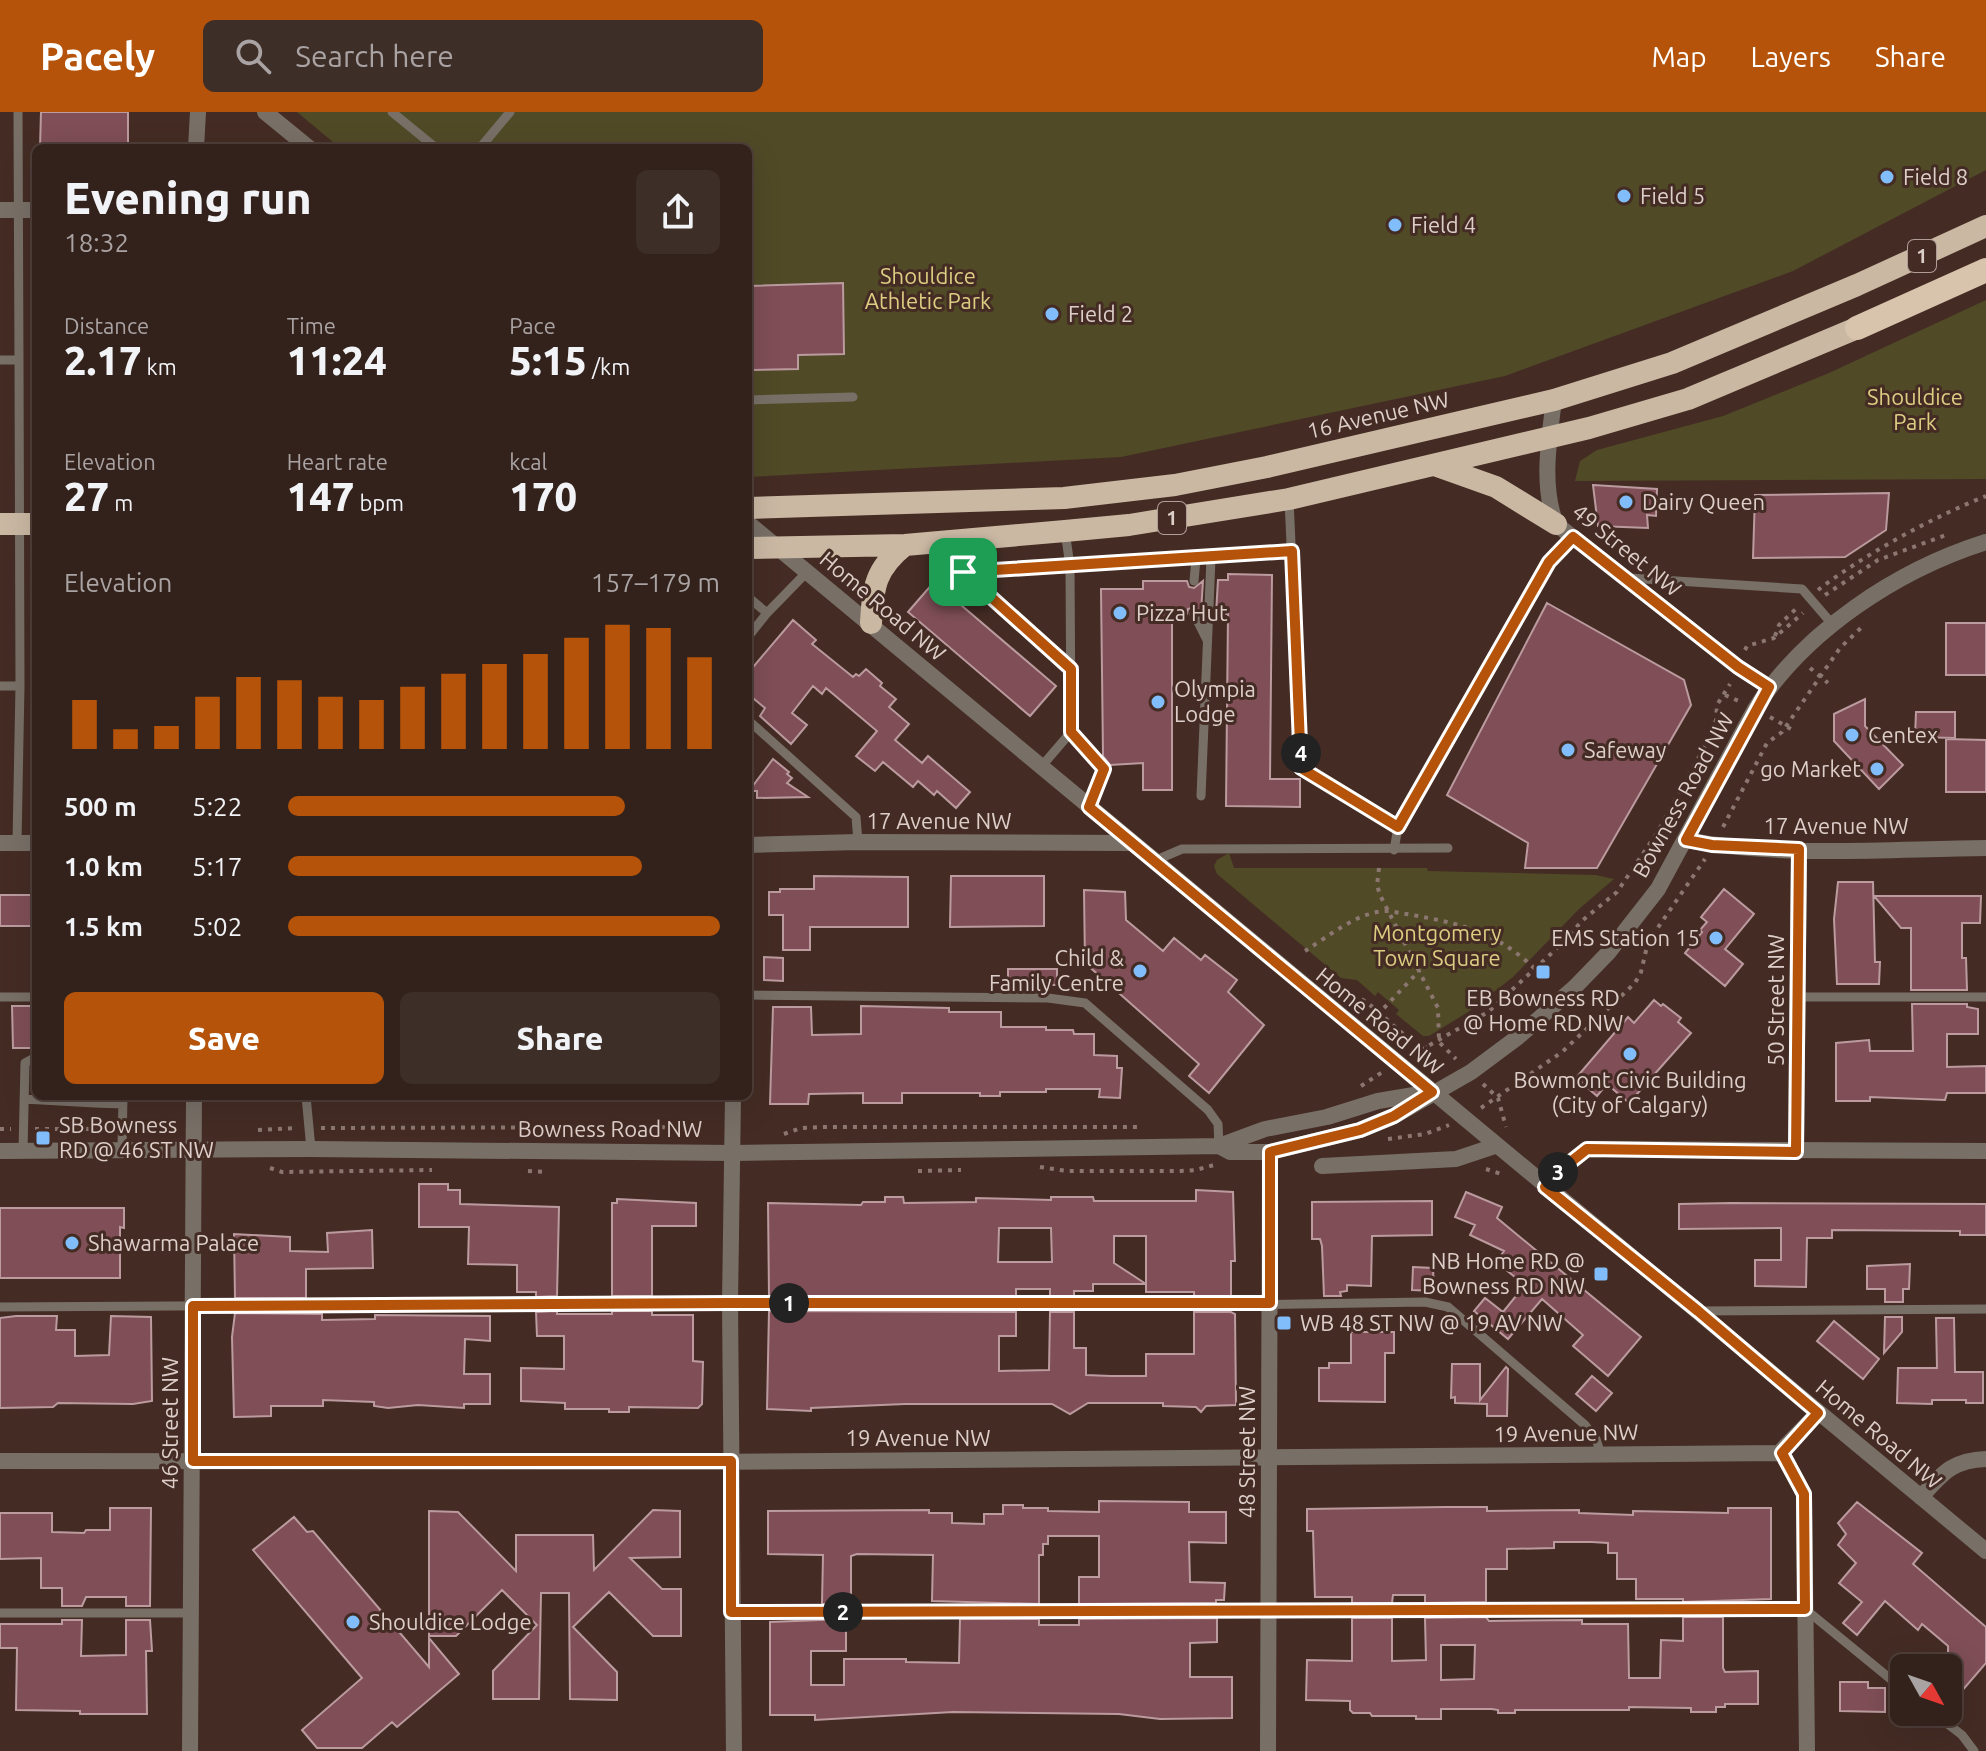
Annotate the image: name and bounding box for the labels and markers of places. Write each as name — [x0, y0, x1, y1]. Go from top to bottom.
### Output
place label: Field 8 — [1903, 164, 1968, 189]
marker: Field 8 — [1878, 168, 1896, 186]
place label: Field 5 — [1640, 183, 1705, 208]
marker: Field 5 — [1615, 187, 1633, 205]
place label: Field 4 — [1411, 212, 1476, 237]
marker: Field 4 — [1386, 216, 1404, 234]
place label: Field 2 — [1068, 301, 1133, 326]
marker: Field 2 — [1043, 305, 1061, 323]
place label: Dairy Queen — [1642, 489, 1765, 514]
marker: Dairy Queen — [1617, 493, 1635, 511]
pin — [929, 538, 997, 606]
place label: Pizza Hut — [1136, 600, 1228, 625]
marker: Pizza Hut — [1111, 604, 1129, 622]
place label: Olympia Lodge — [1174, 676, 1256, 726]
marker: Olympia Lodge — [1149, 693, 1167, 711]
place label: Centex — [1868, 722, 1938, 747]
marker: Centex — [1843, 726, 1861, 744]
pin: 4 — [1281, 733, 1321, 773]
place label: Safeway — [1584, 737, 1667, 762]
marker: Safeway — [1559, 741, 1577, 759]
place label: go Market — [1760, 756, 1861, 781]
marker: go Market — [1868, 760, 1886, 778]
place label: EMS Station 15 — [1551, 925, 1700, 950]
marker: EMS Station 15 — [1707, 929, 1725, 947]
place label: Child & Family Centre — [989, 945, 1125, 995]
marker: Child & Family Centre — [1131, 962, 1149, 980]
marker: EB Bowness RD @ Home RD NW — [1534, 963, 1552, 981]
place label: EB Bowness RD @ Home RD NW — [1463, 985, 1623, 1035]
marker: Bowmont Civic Building (City of Calgary) — [1621, 1045, 1639, 1063]
place label: Bowmont Civic Building (City of Calgary) — [1513, 1067, 1747, 1118]
place label: SB Bowness RD @ 46 ST NW — [59, 1112, 214, 1162]
marker: SB Bowness RD @ 46 ST NW — [34, 1129, 52, 1147]
pin: 3 — [1538, 1152, 1578, 1192]
place label: Shawarma Palace — [88, 1230, 259, 1255]
marker: Shawarma Palace — [63, 1234, 81, 1252]
place label: NB Home RD @ Bowness RD NW — [1422, 1248, 1585, 1298]
marker: NB Home RD @ Bowness RD NW — [1592, 1265, 1610, 1283]
pin: 1 — [769, 1283, 809, 1323]
place label: WB 48 ST NW @ 19 AV NW — [1300, 1310, 1563, 1335]
marker: WB 48 ST NW @ 19 AV NW — [1275, 1314, 1293, 1332]
pin: 2 — [823, 1592, 863, 1632]
place label: Shouldice Lodge — [369, 1609, 532, 1634]
marker: Shouldice Lodge — [344, 1613, 362, 1631]

